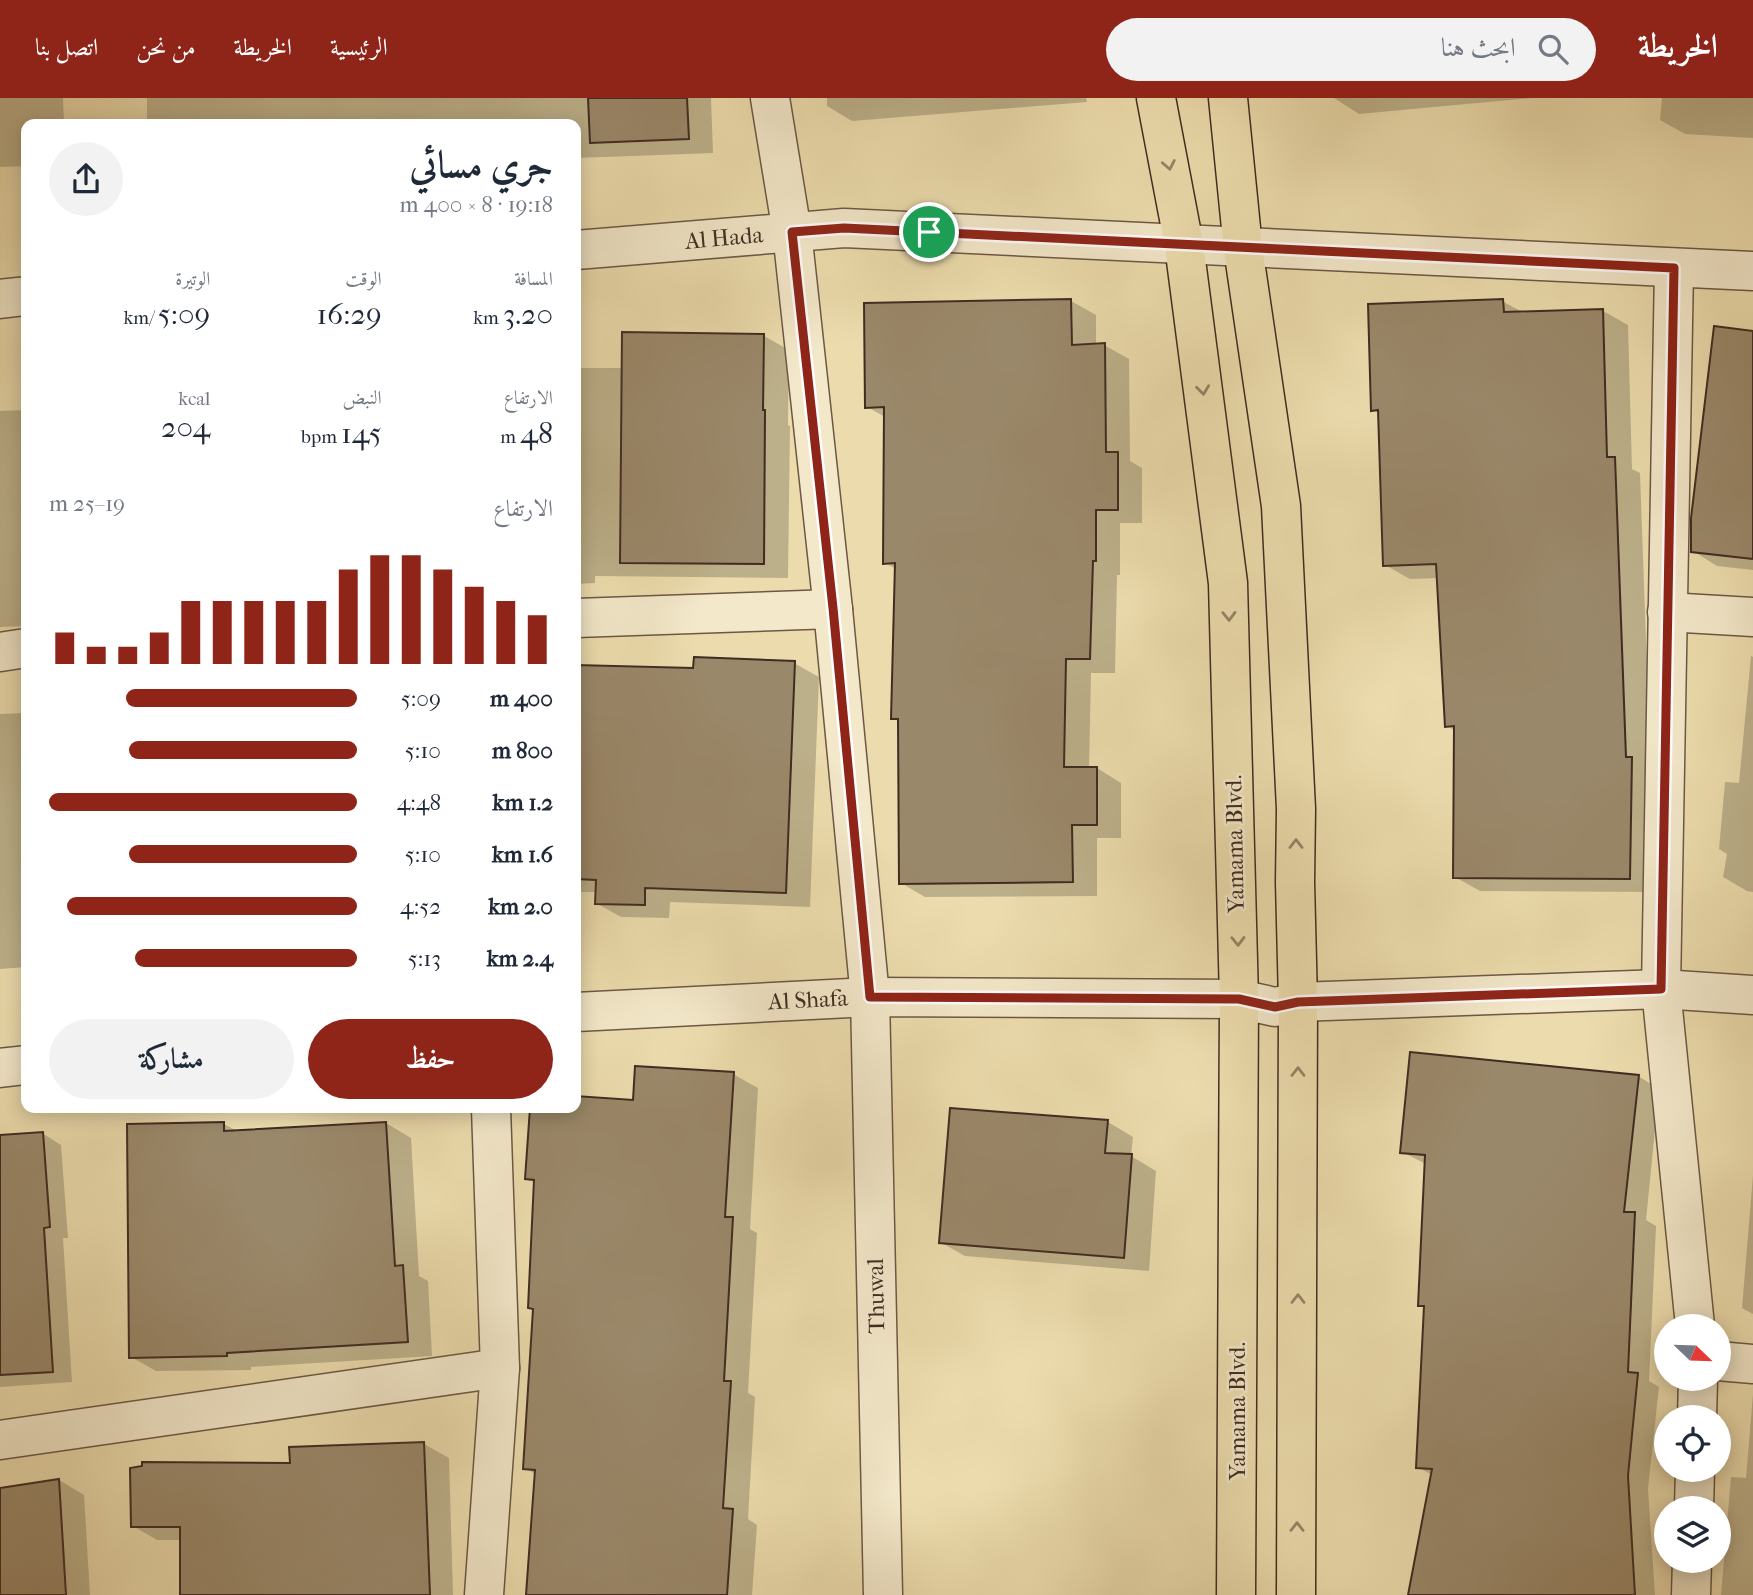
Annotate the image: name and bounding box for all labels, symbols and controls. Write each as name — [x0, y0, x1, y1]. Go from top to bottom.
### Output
search box — [1106, 18, 1596, 81]
text: الخريطة — [1638, 27, 1718, 66]
icon: search — [1534, 30, 1572, 68]
text: ابحث هنا — [1441, 32, 1516, 63]
text: اتصل بنا — [35, 33, 98, 61]
text: من نحن — [136, 33, 196, 61]
text: الخريطة — [234, 33, 292, 61]
text: الرئيسية — [330, 33, 388, 61]
button: share — [49, 142, 123, 216]
text: جري مسائي — [409, 142, 553, 187]
one-way arrow — [1161, 159, 1176, 171]
text: 19:18 · 8 × 400 m — [399, 191, 553, 218]
pin — [899, 202, 959, 262]
icon: arrive — [910, 213, 948, 251]
street label: Al Hada — [683, 221, 764, 255]
text: الوتيرة — [175, 268, 210, 290]
text: الوقت — [345, 268, 382, 290]
text: المسافة — [514, 268, 553, 290]
text: 5:09 — [158, 297, 210, 332]
text: 16:29 — [316, 297, 382, 332]
text: 3.20 — [503, 297, 553, 332]
text: /km — [124, 307, 158, 329]
text: km — [473, 307, 503, 329]
one-way arrow — [1196, 384, 1211, 396]
text: النبض — [343, 387, 382, 409]
text: الارتفاع — [504, 387, 553, 409]
text: kcal — [178, 388, 210, 410]
text: 204 — [161, 410, 210, 445]
text: 145 — [341, 416, 382, 451]
text: 48 — [520, 416, 553, 451]
text: bpm — [301, 426, 341, 448]
text: m — [500, 426, 520, 448]
text: 19–25 m — [49, 490, 125, 517]
text: الارتفاع — [493, 495, 553, 522]
one-way arrow — [1222, 610, 1237, 621]
text: 5:09 — [401, 685, 441, 712]
text: 400 m — [490, 685, 553, 712]
text: 5:10 — [405, 737, 441, 764]
text: 800 m — [492, 737, 553, 764]
street label: Yamama Blvd. — [1220, 775, 1250, 914]
text: 4:48 — [397, 789, 441, 816]
text: 1.2 km — [493, 789, 553, 816]
one-way arrow — [1288, 839, 1304, 849]
text: 5:10 — [405, 841, 441, 868]
text: 1.6 km — [492, 841, 553, 868]
text: 4:52 — [400, 893, 441, 920]
text: 2.0 km — [488, 893, 553, 920]
one-way arrow — [1230, 936, 1245, 947]
text: 5:13 — [408, 945, 441, 972]
text: 2.4 km — [487, 945, 553, 972]
street label: Al Shafa — [766, 984, 849, 1016]
button: مشاركة — [49, 1019, 294, 1099]
button: حفظ — [308, 1019, 553, 1099]
one-way arrow — [1290, 1066, 1306, 1077]
street label: Thuwal — [862, 1257, 890, 1334]
one-way arrow — [1290, 1294, 1306, 1304]
north arrow — [1654, 1314, 1731, 1391]
map controls — [1654, 1314, 1731, 1573]
street label: Yamama Blvd. — [1224, 1342, 1251, 1481]
button: locate — [1654, 1405, 1731, 1482]
button: layers — [1654, 1496, 1731, 1573]
one-way arrow — [1289, 1521, 1305, 1532]

